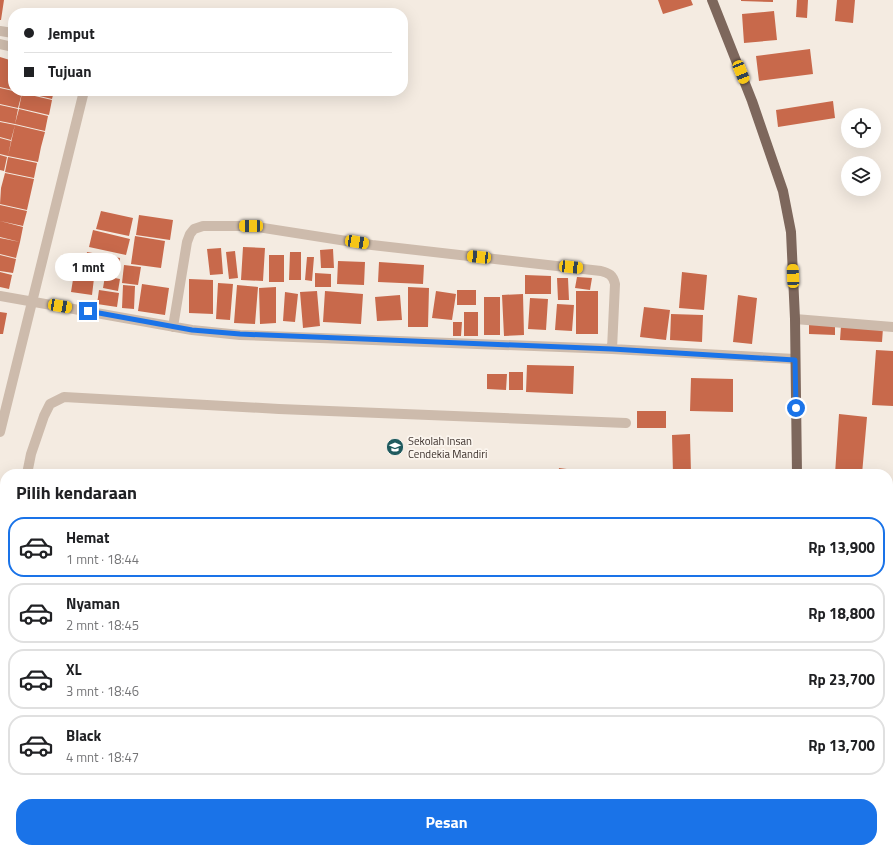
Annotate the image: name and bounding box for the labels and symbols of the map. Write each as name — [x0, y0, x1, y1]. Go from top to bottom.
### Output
car — [731, 59, 751, 85]
car — [239, 220, 263, 232]
car — [344, 234, 370, 250]
car — [466, 250, 492, 264]
callout: 1 mnt — [55, 253, 121, 281]
car — [558, 260, 584, 274]
car — [787, 264, 799, 288]
car — [47, 298, 73, 314]
route end — [79, 302, 97, 320]
route start — [787, 399, 805, 417]
place label: Sekolah Insan Cendekia Mandiri — [408, 433, 487, 462]
school or university icon: Sekolah Insan Cendekia Mandiri — [385, 437, 405, 457]

